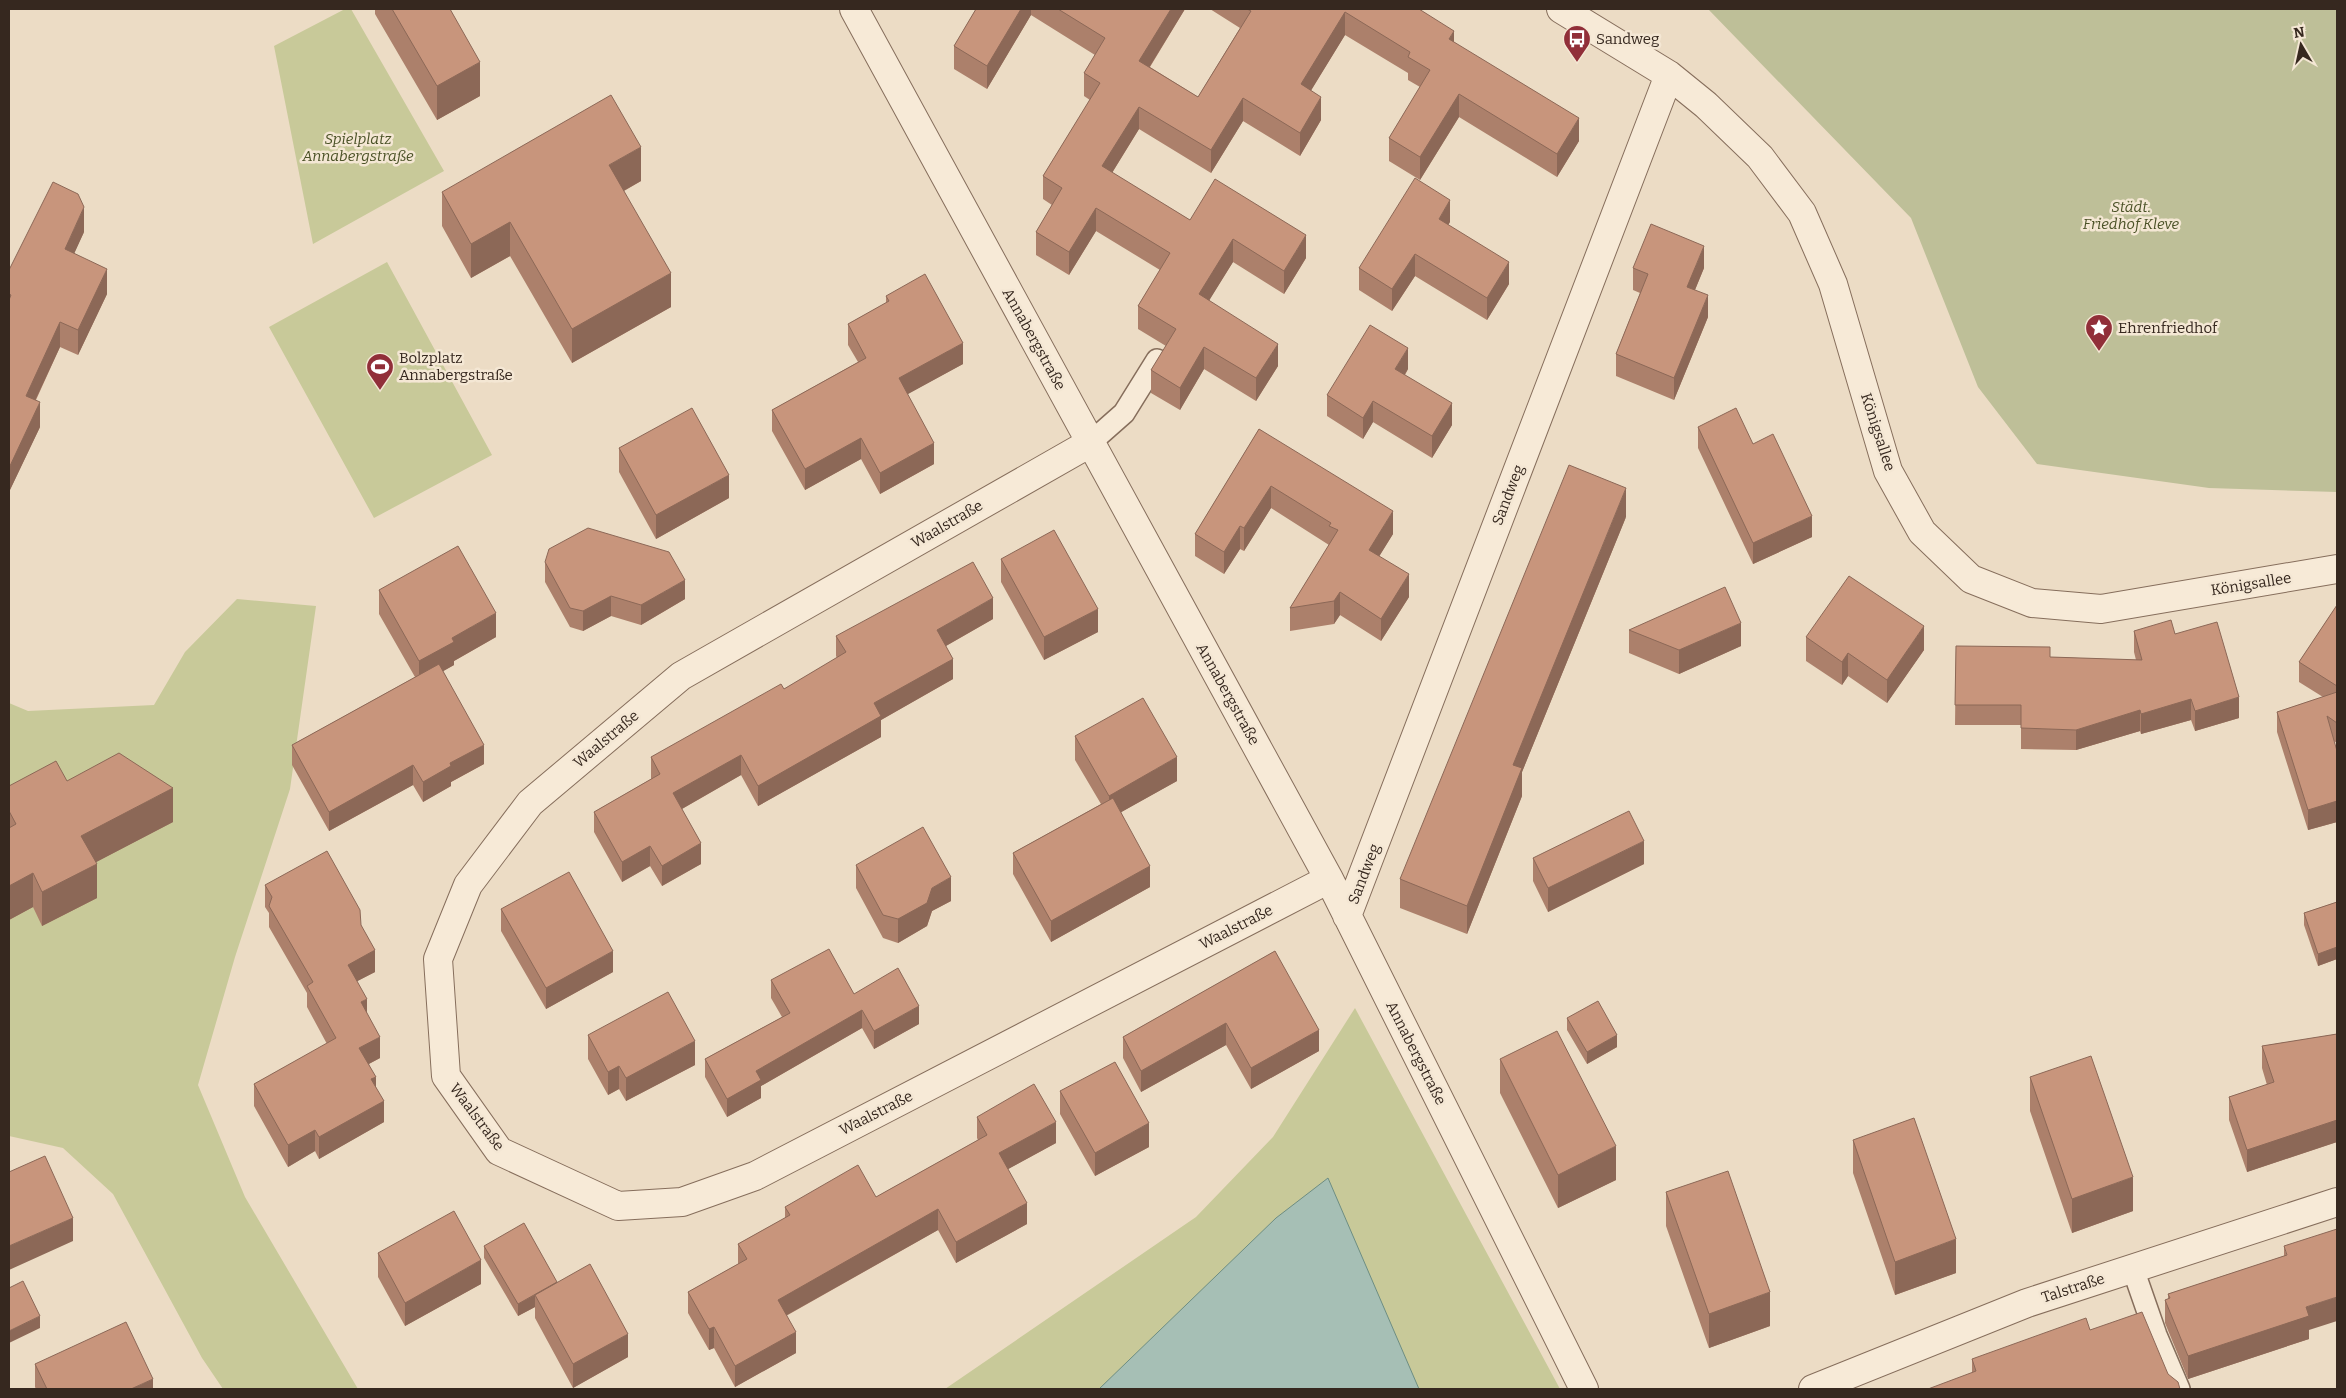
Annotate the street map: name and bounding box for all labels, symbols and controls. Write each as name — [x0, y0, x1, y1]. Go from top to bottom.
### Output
north arrow — [2276, 20, 2326, 70]
text: N — [2292, 23, 2306, 42]
bus stop icon: Sandweg — [1562, 24, 1592, 63]
place label: Sandweg — [1596, 30, 1659, 48]
park label: Spielplatz Annabergstraße — [301, 130, 414, 165]
park label: Städt. Friedhof Kleve — [2083, 198, 2180, 233]
street label: Annabergstraße — [999, 285, 1069, 393]
place icon: Ehrenfriedhof — [2084, 313, 2114, 352]
place label: Ehrenfriedhof — [2118, 319, 2219, 337]
place label: Bolzplatz Annabergstraße — [399, 349, 513, 384]
sports icon: Bolzplatz Annabergstraße — [365, 352, 395, 391]
street label: Königsallee — [1857, 391, 1899, 473]
street label: Sandweg — [1488, 462, 1528, 528]
street label: Waalstraße — [908, 496, 986, 552]
street label: Königsallee — [2209, 569, 2293, 599]
street label: Annabergstraße — [1193, 640, 1263, 748]
street label: Waalstraße — [570, 707, 642, 771]
street label: Sandweg — [1344, 841, 1384, 907]
street label: Waalstraße — [1196, 901, 1276, 953]
street label: Annabergstraße — [1382, 998, 1450, 1108]
street label: Waalstraße — [446, 1080, 508, 1154]
street label: Waalstraße — [836, 1087, 916, 1139]
street label: Talstraße — [2039, 1269, 2107, 1307]

